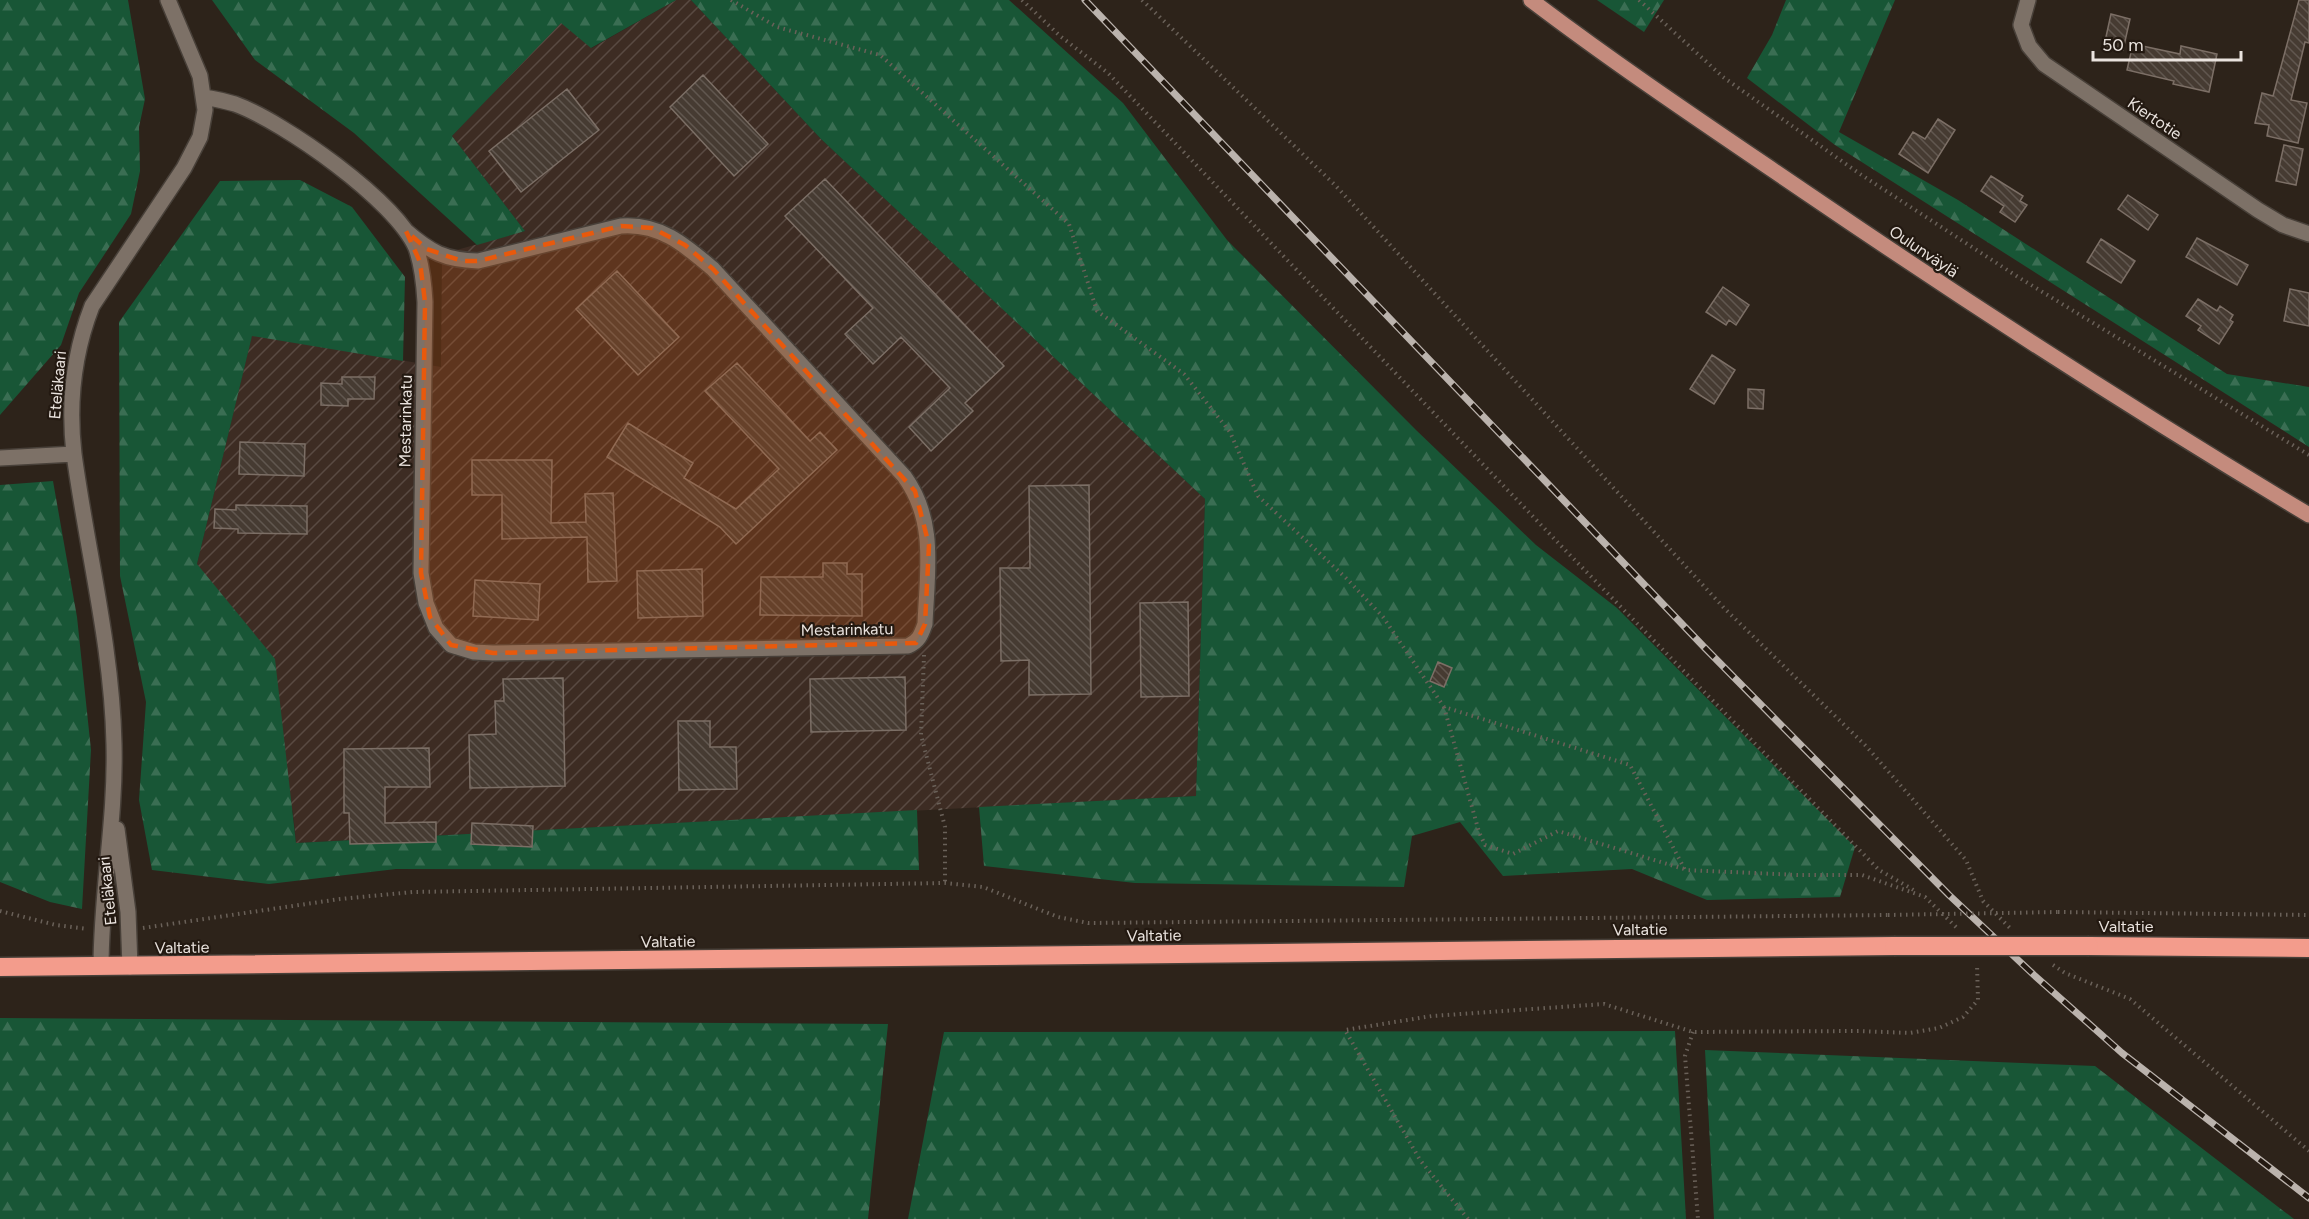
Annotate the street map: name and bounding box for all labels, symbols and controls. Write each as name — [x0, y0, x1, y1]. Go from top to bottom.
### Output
scale bar — [2093, 24, 2242, 62]
text: 50 m — [2102, 34, 2144, 56]
street label: Kiertotie — [2124, 93, 2186, 144]
street label: Oulunväylä — [1886, 221, 1962, 281]
street label: Eteläkaari — [45, 350, 70, 420]
street label: Mestarinkatu — [395, 375, 416, 468]
street label: Mestarinkatu — [801, 619, 894, 640]
street label: Eteläkaari — [94, 856, 121, 926]
street label: Valtatie — [2099, 917, 2154, 936]
street label: Valtatie — [1612, 920, 1668, 939]
street label: Valtatie — [1126, 926, 1182, 945]
street label: Valtatie — [640, 932, 696, 951]
street label: Valtatie — [154, 938, 210, 957]

